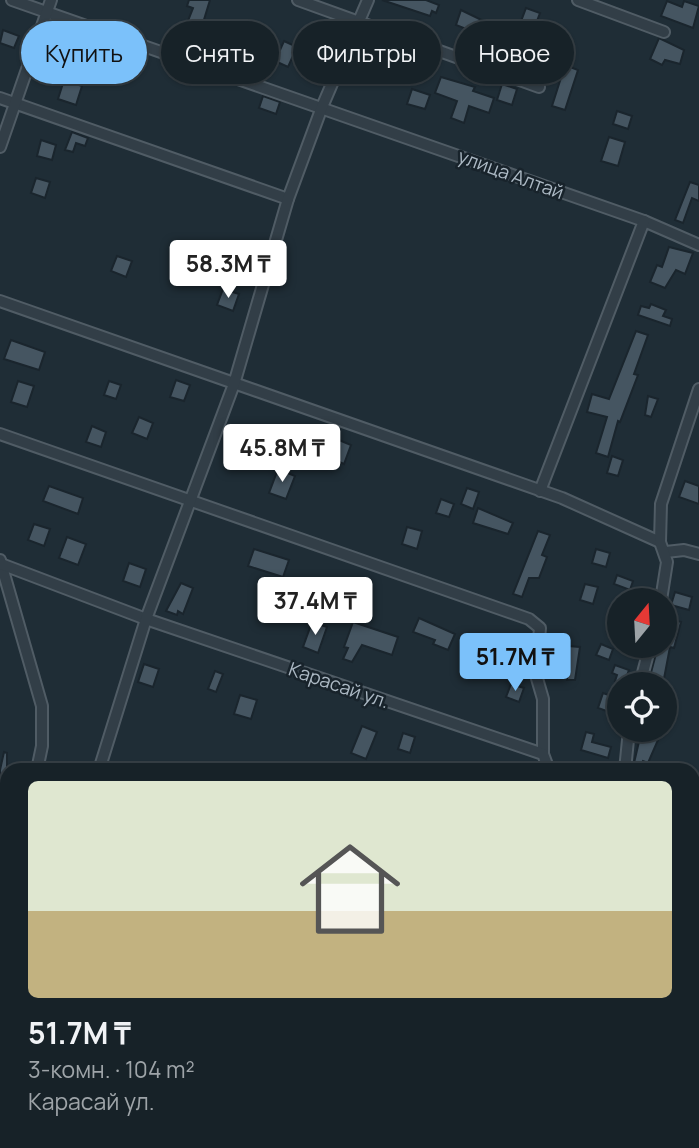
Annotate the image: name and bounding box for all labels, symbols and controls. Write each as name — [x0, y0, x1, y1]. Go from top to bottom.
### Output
chip: Купить — [21, 21, 147, 84]
chip: Снять — [161, 21, 279, 84]
chip: Фильтры — [293, 21, 441, 84]
chip: Новое — [455, 21, 574, 84]
street label: улица Алтай — [454, 143, 568, 205]
pin: 58.3M ₸ — [163, 240, 293, 300]
text: 58.3M ₸ — [186, 247, 270, 279]
pin: 45.8M ₸ — [217, 424, 347, 484]
text: 45.8M ₸ — [239, 431, 325, 463]
pin: 37.4M ₸ — [250, 578, 380, 637]
text: 37.4M ₸ — [273, 584, 357, 616]
north arrow — [607, 588, 677, 658]
map controls — [607, 588, 677, 742]
pin: 51.7M ₸ — [450, 634, 580, 693]
text: 51.7M ₸ — [476, 640, 554, 672]
street label: Карасай ул. — [285, 656, 393, 714]
button: locate — [607, 672, 677, 742]
icon: home — [287, 826, 413, 952]
text: 51.7M ₸ — [28, 1012, 131, 1053]
text: 3-комн. · 104 m² — [28, 1053, 195, 1085]
text: Карасай ул. — [28, 1085, 155, 1117]

